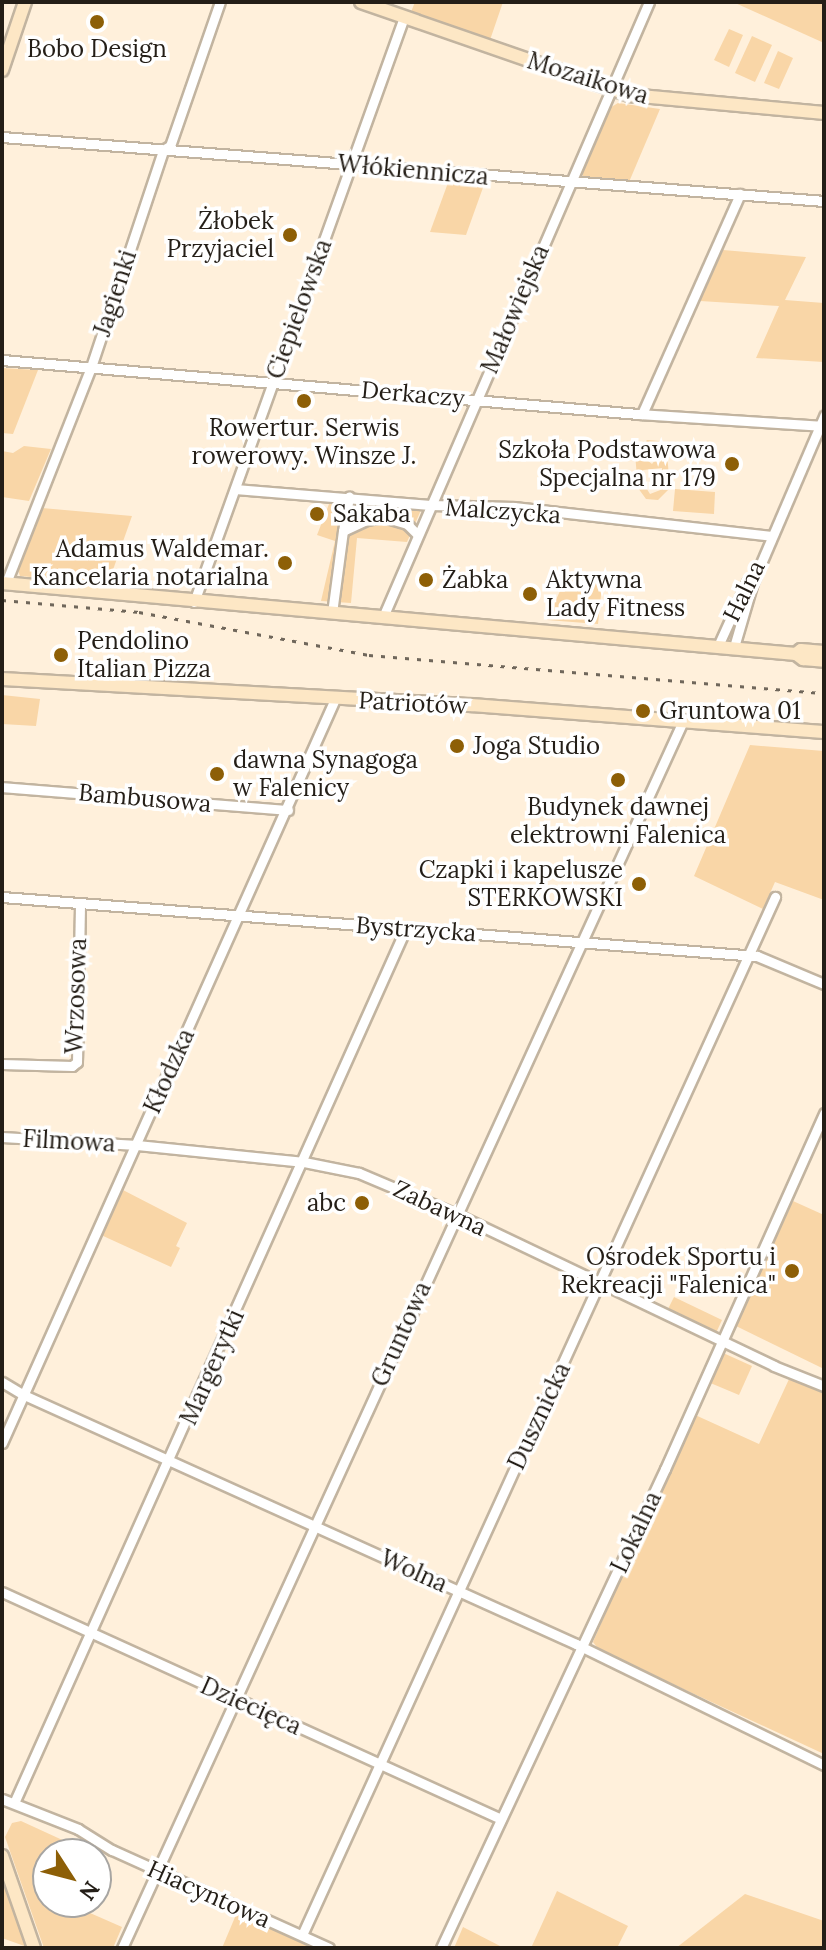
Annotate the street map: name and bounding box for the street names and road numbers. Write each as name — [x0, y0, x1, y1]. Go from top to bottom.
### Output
street label: Mozaikowa — [524, 46, 652, 110]
street label: Włókiennicza — [336, 149, 490, 191]
street label: Ciepielowska — [260, 235, 338, 383]
street label: Małowiejska — [475, 240, 555, 378]
street label: Jagienki — [88, 246, 142, 340]
street label: Derkaczy — [360, 375, 466, 413]
street label: Malczycka — [444, 493, 562, 529]
street label: Halna — [717, 556, 771, 626]
street label: Patriotów — [358, 686, 468, 720]
street label: Bambusowa — [77, 778, 213, 818]
street label: Bystrzycka — [355, 910, 477, 948]
street label: Wrzosowa — [60, 938, 92, 1054]
street label: Kłodzka — [138, 1024, 200, 1118]
street label: Filmowa — [22, 1124, 116, 1158]
street label: Zabawna — [389, 1174, 491, 1242]
street label: Gruntowa — [365, 1277, 437, 1391]
street label: Margerytki — [174, 1305, 250, 1429]
street label: Dusznicka — [502, 1358, 576, 1474]
street label: Lokalna — [605, 1487, 667, 1577]
street label: Wolna — [376, 1544, 452, 1598]
street label: Dziecięca — [196, 1671, 306, 1741]
street label: Hiacyntowa — [143, 1854, 275, 1934]

